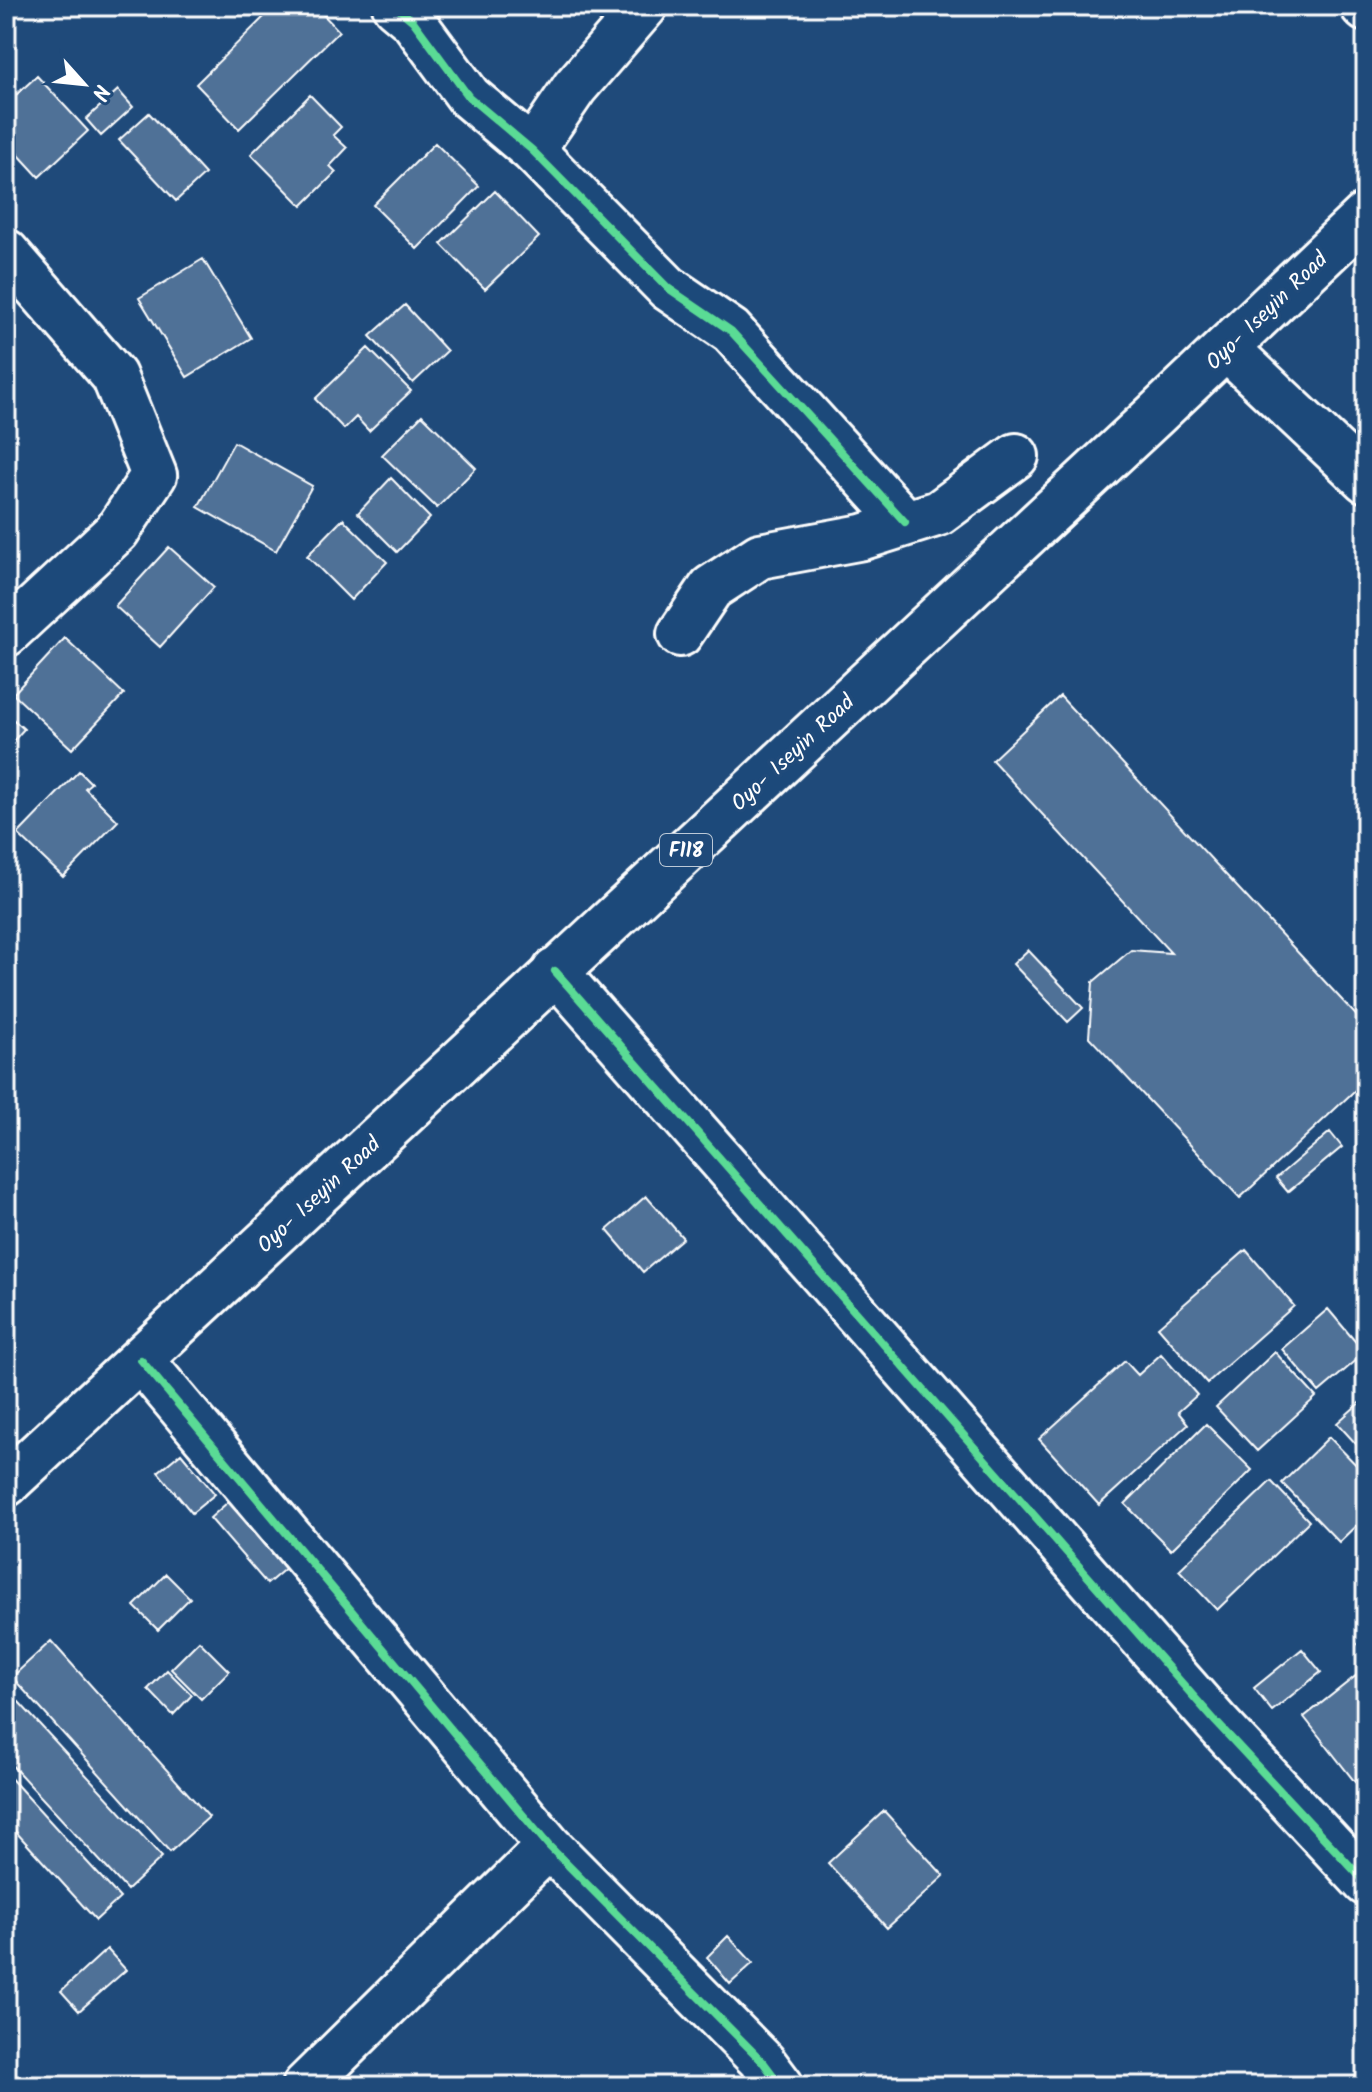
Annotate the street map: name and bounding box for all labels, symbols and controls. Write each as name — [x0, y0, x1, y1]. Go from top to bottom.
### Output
north arrow — [44, 44, 124, 124]
text: N — [81, 78, 118, 106]
street label: Oyo- Iseyin Road — [1198, 243, 1338, 380]
street label: Oyo- Iseyin Road — [724, 686, 865, 821]
road number: F118 — [660, 834, 712, 866]
street label: Oyo- Iseyin Road — [250, 1128, 391, 1263]

